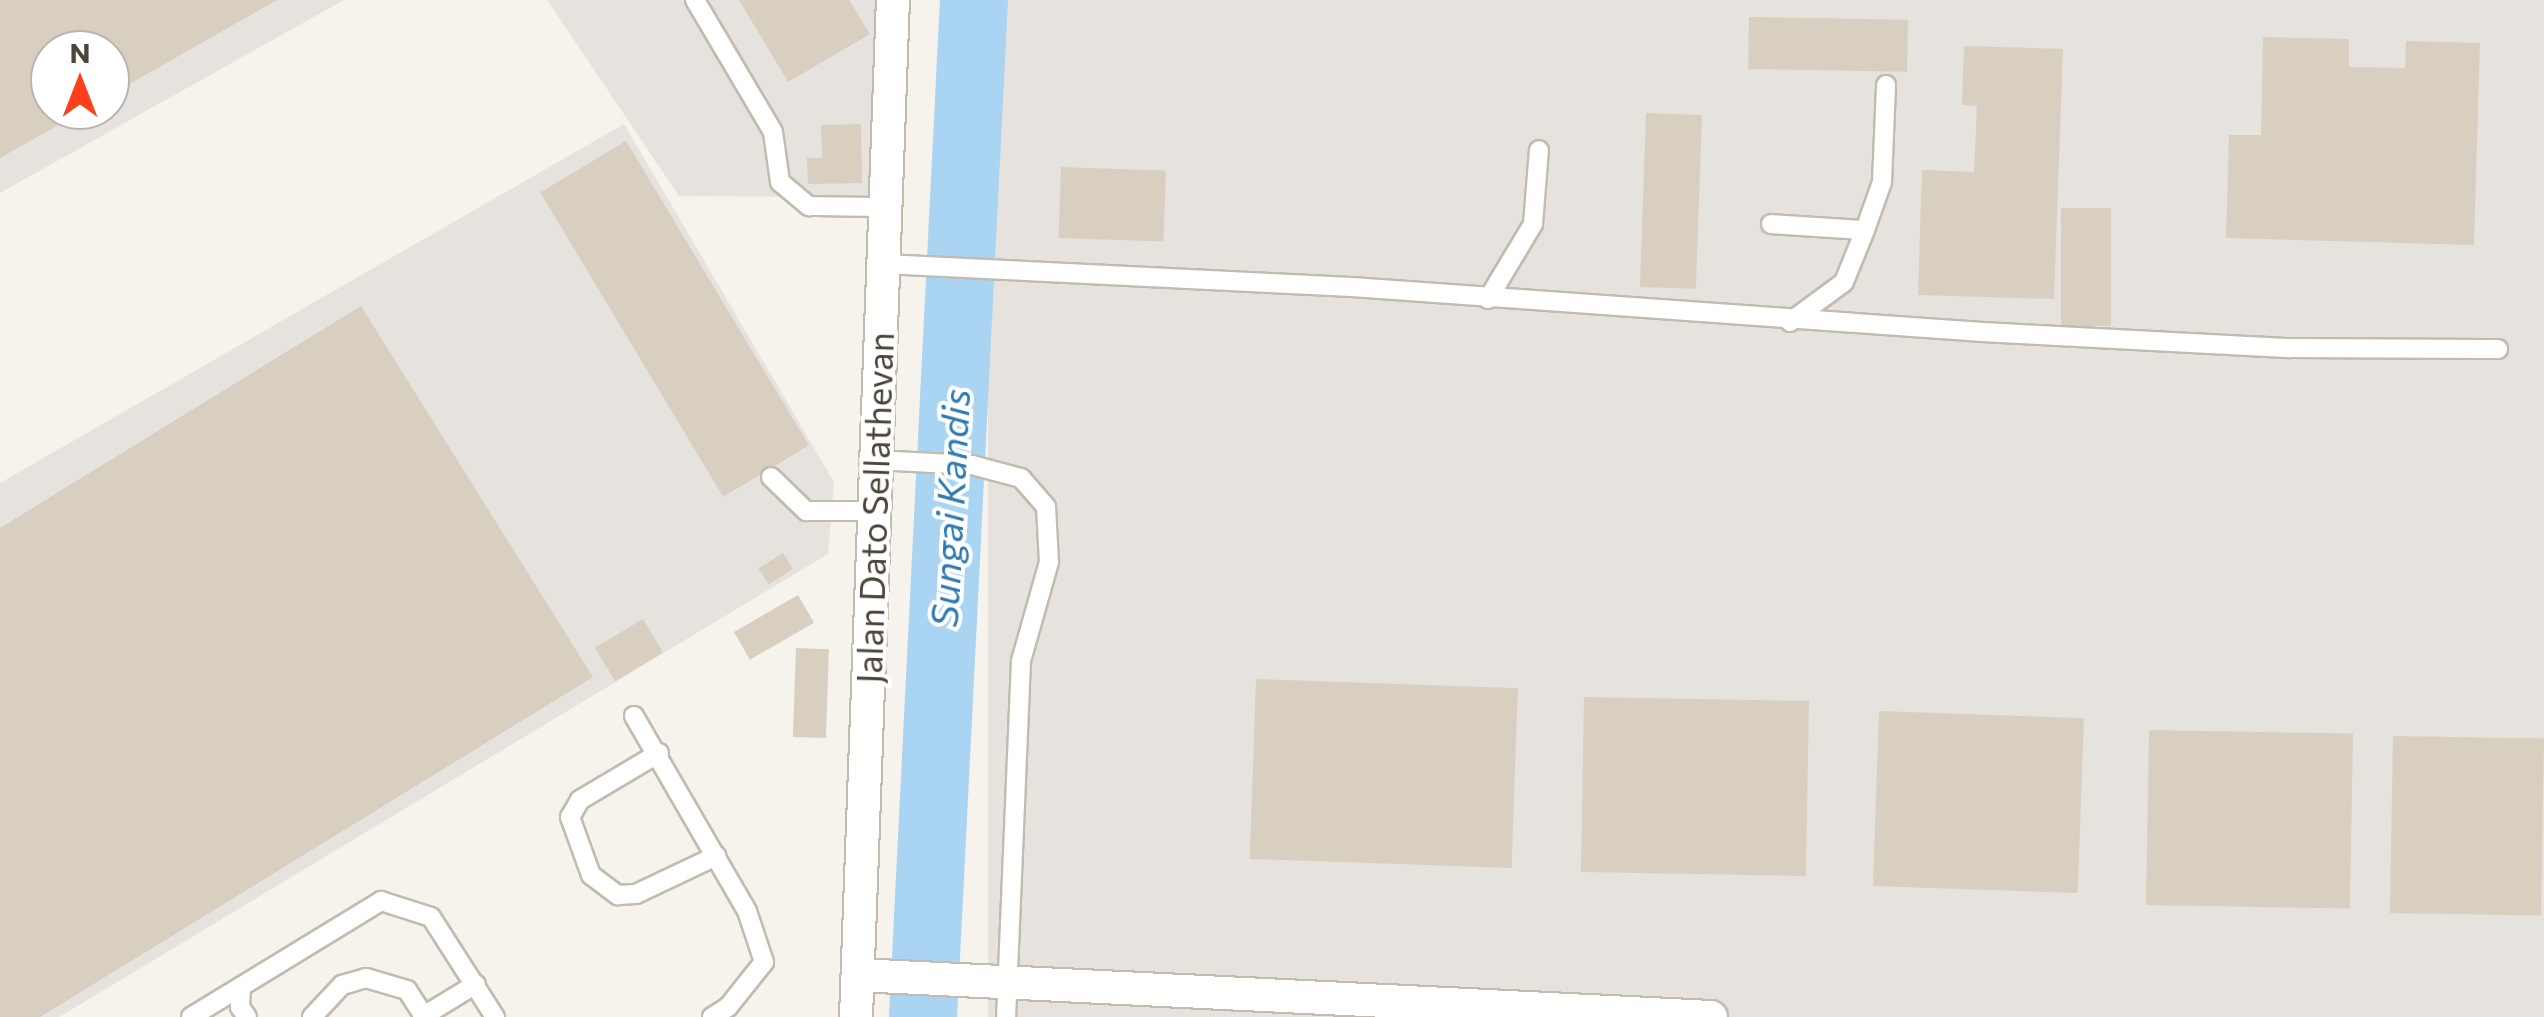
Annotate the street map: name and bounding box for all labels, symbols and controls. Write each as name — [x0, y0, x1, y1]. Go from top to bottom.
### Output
north arrow — [30, 30, 130, 130]
text: N — [70, 35, 91, 69]
street label: Jalan Dato Sellathevan — [847, 332, 901, 684]
water label: Sungai Kandis — [920, 388, 978, 628]

